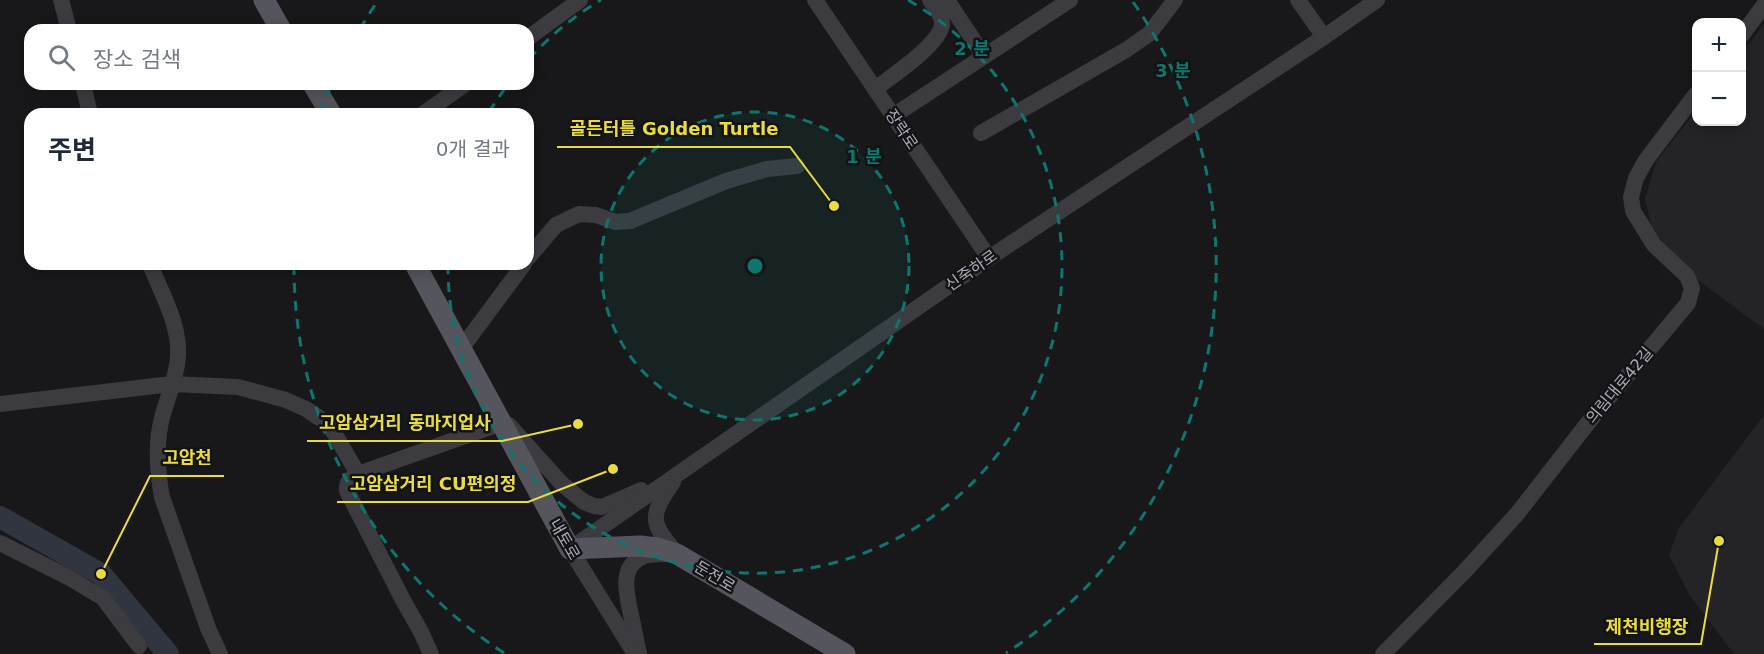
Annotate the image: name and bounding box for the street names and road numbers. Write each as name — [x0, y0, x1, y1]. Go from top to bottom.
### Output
street label: 장락로 — [881, 106, 922, 153]
street label: 신죽하로 — [942, 246, 1001, 295]
street label: 의림대로42길 — [1582, 343, 1657, 427]
street label: 내토로 — [545, 515, 584, 563]
street label: 둔전로 — [691, 557, 739, 596]

